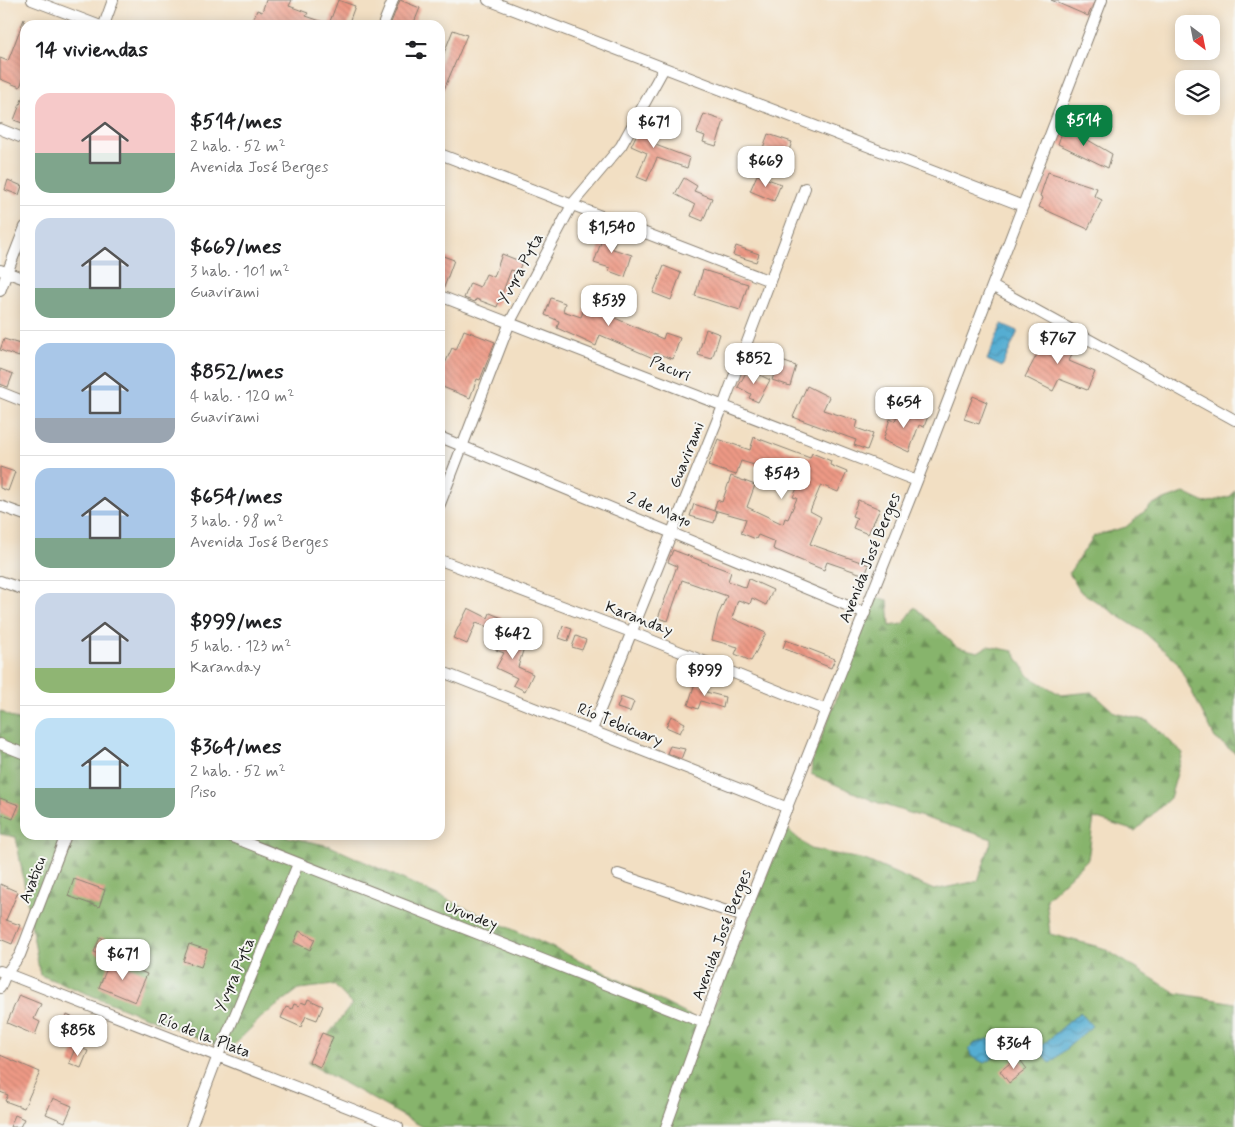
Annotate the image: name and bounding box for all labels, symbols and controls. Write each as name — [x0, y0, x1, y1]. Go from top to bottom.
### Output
north arrow — [1175, 15, 1220, 60]
map controls — [1175, 15, 1220, 115]
text: 14 viviendas — [35, 36, 148, 64]
icon: filters — [402, 36, 430, 64]
button: layers — [1175, 70, 1220, 115]
pin: $514 — [1054, 104, 1114, 147]
pin: $671 — [624, 106, 684, 149]
text: $514/mes — [190, 108, 282, 136]
text: $514 — [1066, 110, 1102, 131]
text: $671 — [638, 112, 670, 133]
icon: home — [75, 113, 135, 173]
text: 2 hab. · 52 m² — [190, 136, 286, 157]
pin: $669 — [736, 146, 796, 188]
text: $669 — [749, 151, 783, 172]
text: Avenida José Berges — [190, 157, 328, 178]
pin: $1,540 — [571, 212, 653, 254]
text: $1,540 — [589, 217, 635, 238]
street label: Yvyra Pyta — [493, 229, 549, 309]
text: $669/mes — [190, 233, 281, 261]
icon: home — [75, 238, 135, 298]
text: 3 hab. · 101 m² — [190, 261, 289, 282]
text: Guavirami — [190, 282, 260, 303]
pin: $539 — [579, 284, 639, 327]
text: $539 — [592, 290, 626, 311]
pin: $767 — [1028, 322, 1088, 365]
text: $767 — [1040, 328, 1076, 349]
pin: $852 — [724, 342, 784, 385]
text: $852 — [736, 348, 772, 369]
street label: Pacuri — [647, 351, 694, 387]
text: $852/mes — [190, 358, 284, 386]
icon: home — [75, 363, 135, 423]
text: 4 hab. · 120 m² — [190, 386, 294, 407]
pin: $654 — [874, 386, 934, 429]
text: $654 — [886, 392, 922, 413]
text: Guavirami — [190, 407, 260, 428]
street label: Guavirami — [664, 419, 710, 491]
pin: $543 — [752, 458, 812, 500]
text: $543 — [764, 463, 800, 484]
text: $654/mes — [190, 483, 282, 511]
icon: home — [75, 488, 135, 548]
street label: 2 de Mayo — [624, 488, 694, 532]
street label: Avenida José Berges — [834, 490, 907, 626]
text: 3 hab. · 98 m² — [190, 511, 284, 532]
text: Avenida José Berges — [190, 532, 328, 553]
street label: Karanday — [602, 596, 676, 642]
text: $999/mes — [190, 608, 282, 636]
icon: home — [75, 613, 135, 673]
pin: $642 — [483, 618, 543, 660]
text: $642 — [495, 623, 531, 644]
text: 5 hab. · 123 m² — [190, 636, 291, 657]
pin: $999 — [675, 654, 735, 697]
text: Karanday — [190, 657, 261, 678]
text: $999 — [687, 660, 723, 681]
street label: Río Tebicuary — [574, 698, 666, 752]
text: $364/mes — [190, 733, 281, 761]
icon: home — [75, 738, 135, 798]
text: 2 hab. · 52 m² — [190, 761, 286, 782]
text: Piso — [190, 782, 216, 803]
street label: Avaticu — [15, 854, 51, 906]
street label: Avenida José Berges — [687, 867, 758, 1004]
street label: Urundey — [441, 896, 501, 936]
street label: Yvyra Pyta — [210, 935, 260, 1015]
pin: $671 — [93, 938, 153, 981]
text: $671 — [107, 944, 139, 965]
street label: Río de la Plata — [155, 1009, 253, 1063]
pin: $858 — [48, 1014, 108, 1057]
text: $858 — [60, 1020, 96, 1041]
pin: $364 — [984, 1028, 1044, 1070]
text: $364 — [997, 1033, 1031, 1054]

